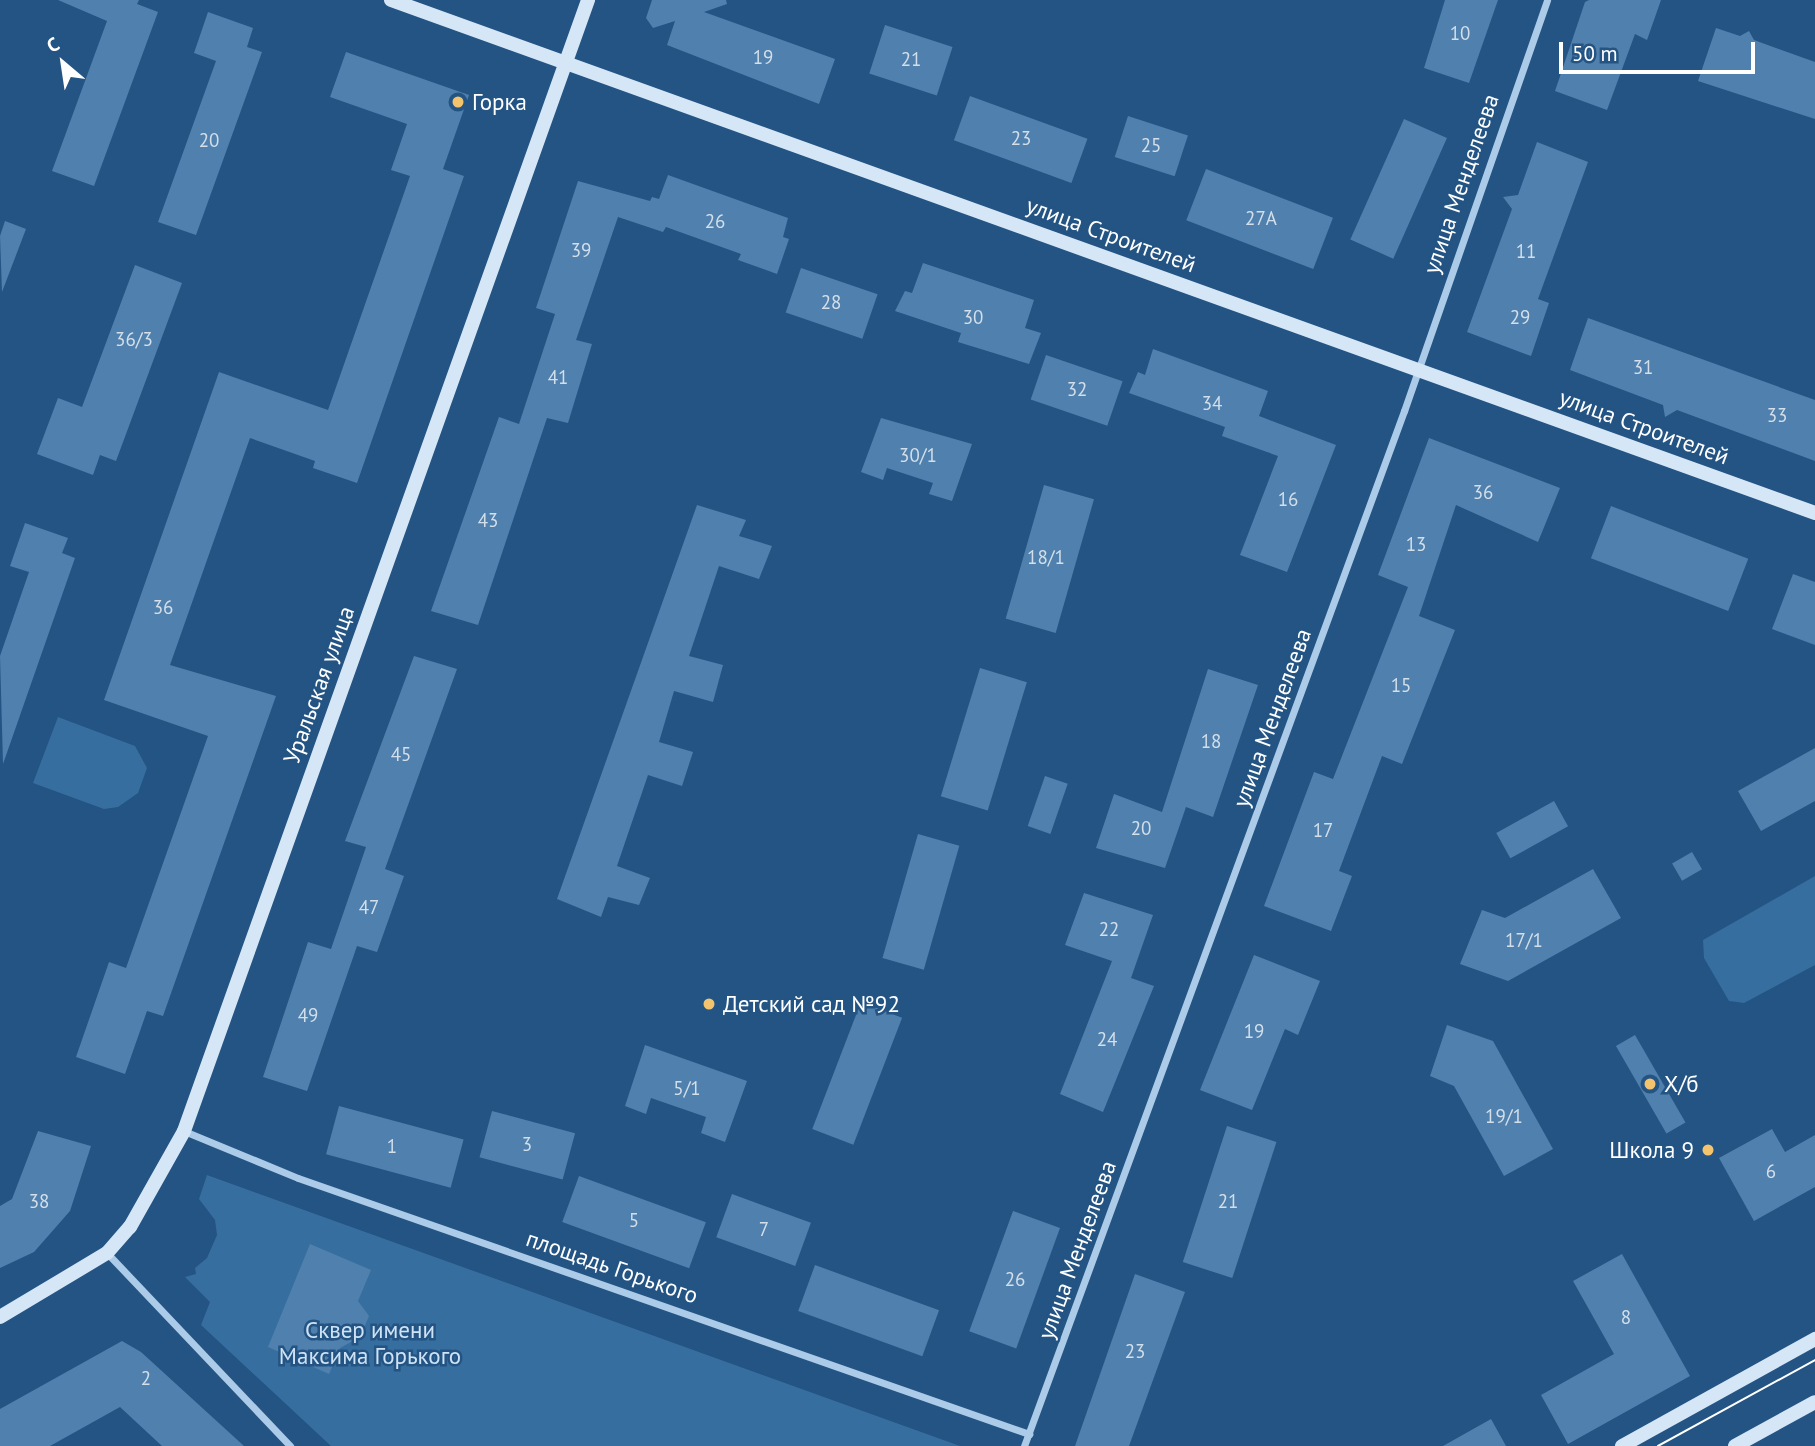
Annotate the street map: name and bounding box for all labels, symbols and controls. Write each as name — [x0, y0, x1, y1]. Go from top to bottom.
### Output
house number: 10 — [1450, 23, 1470, 45]
north arrow — [28, 28, 98, 98]
scale bar — [1563, 28, 1759, 72]
text: С — [42, 32, 63, 58]
text: 50 m — [1572, 40, 1618, 67]
house number: 19 — [753, 47, 773, 69]
house number: 21 — [901, 49, 921, 71]
place label: Горка — [472, 88, 527, 116]
street label: улица Менделеева — [1417, 91, 1505, 277]
marker: Горка — [450, 94, 466, 110]
house number: 23 — [1011, 128, 1031, 150]
house number: 20 — [199, 130, 219, 152]
house number: 25 — [1141, 135, 1161, 157]
street label: улица Строителей — [1022, 191, 1200, 279]
house number: 27А — [1245, 208, 1277, 230]
house number: 26 — [705, 211, 725, 233]
house number: 39 — [571, 240, 591, 262]
house number: 11 — [1516, 241, 1536, 263]
house number: 28 — [821, 292, 841, 314]
house number: 30 — [963, 307, 983, 329]
house number: 29 — [1510, 307, 1530, 329]
house number: 36/3 — [115, 329, 153, 351]
house number: 31 — [1633, 357, 1653, 379]
house number: 41 — [548, 367, 568, 389]
house number: 32 — [1067, 379, 1087, 401]
street label: улица Строителей — [1555, 383, 1733, 471]
house number: 34 — [1202, 393, 1222, 415]
house number: 33 — [1767, 405, 1787, 427]
house number: 30/1 — [899, 445, 937, 467]
house number: 36 — [1473, 482, 1493, 504]
house number: 16 — [1278, 489, 1298, 511]
house number: 43 — [478, 510, 498, 532]
house number: 13 — [1406, 534, 1426, 556]
house number: 18/1 — [1027, 547, 1065, 569]
house number: 36 — [153, 597, 173, 619]
street label: Уральская улица — [278, 602, 360, 768]
street label: улица Менделеева — [1227, 625, 1317, 811]
house number: 15 — [1391, 675, 1411, 697]
house number: 18 — [1201, 731, 1221, 753]
house number: 45 — [391, 744, 411, 766]
house number: 20 — [1131, 818, 1151, 840]
house number: 17 — [1313, 820, 1333, 842]
house number: 47 — [359, 897, 379, 919]
house number: 22 — [1099, 919, 1119, 941]
house number: 17/1 — [1505, 930, 1543, 952]
place label: Детский сад №92 — [723, 990, 900, 1018]
marker: Детский сад №92 — [701, 996, 717, 1012]
house number: 49 — [298, 1005, 318, 1027]
house number: 19 — [1244, 1021, 1264, 1043]
house number: 24 — [1097, 1029, 1117, 1051]
place label: Х/б — [1664, 1070, 1699, 1098]
marker: Х/б — [1642, 1076, 1658, 1092]
house number: 5/1 — [673, 1078, 701, 1100]
house number: 19/1 — [1485, 1106, 1523, 1128]
house number: 3 — [522, 1134, 532, 1156]
house number: 1 — [387, 1136, 397, 1158]
place label: Школа 9 — [1609, 1136, 1694, 1164]
marker: Школа 9 — [1700, 1142, 1716, 1158]
street label: улица Менделеева — [1032, 1157, 1122, 1343]
house number: 6 — [1766, 1161, 1776, 1183]
house number: 38 — [29, 1191, 49, 1213]
house number: 21 — [1218, 1191, 1238, 1213]
house number: 5 — [629, 1210, 639, 1232]
house number: 7 — [759, 1219, 769, 1241]
street label: площадь Горького — [522, 1225, 702, 1309]
house number: 26 — [1005, 1269, 1025, 1291]
house number: 8 — [1621, 1307, 1631, 1329]
park label: Сквер имени Максима Горького — [279, 1316, 461, 1370]
house number: 23 — [1125, 1341, 1145, 1363]
house number: 2 — [141, 1368, 151, 1390]

